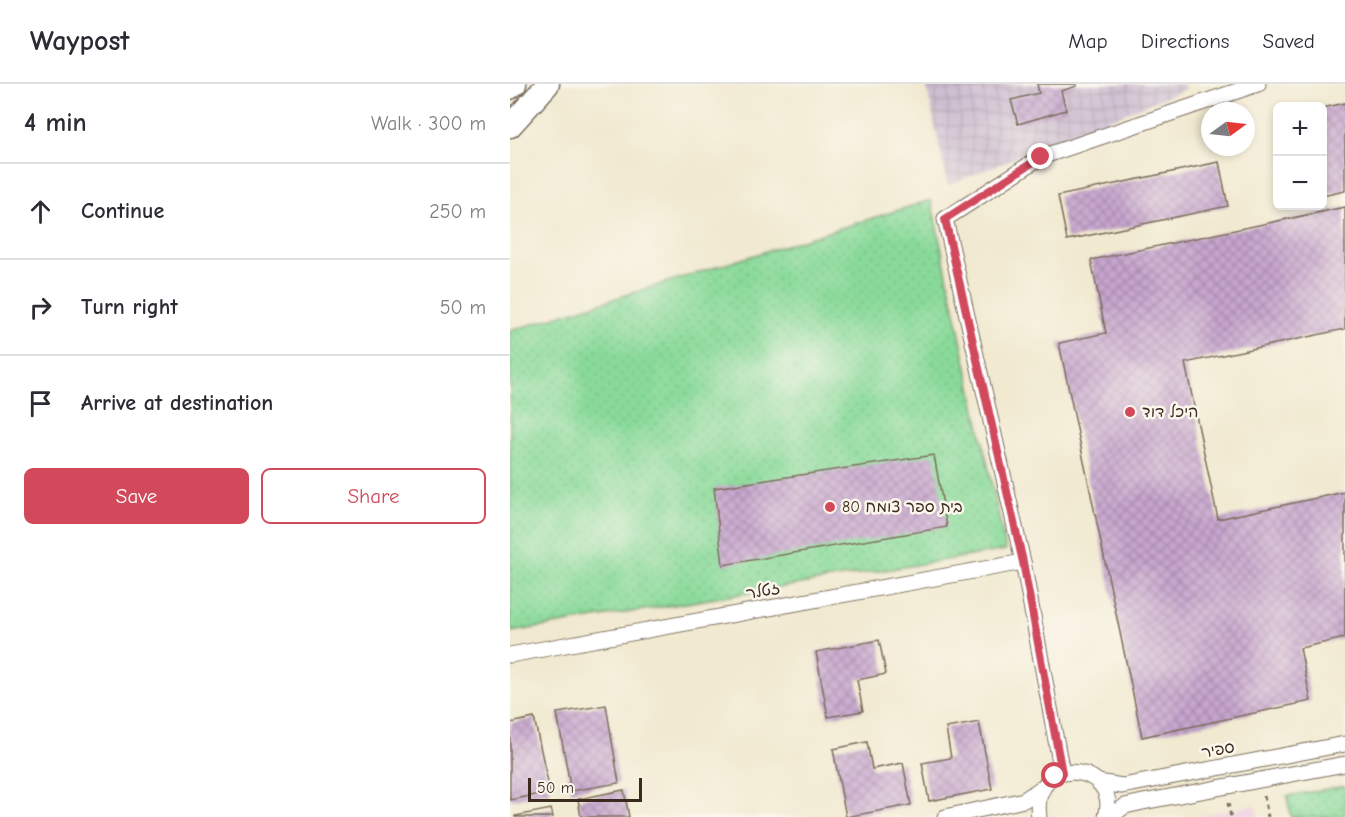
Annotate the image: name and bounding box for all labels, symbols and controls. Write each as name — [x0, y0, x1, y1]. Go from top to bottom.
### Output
text: Waypost — [30, 25, 130, 57]
text: Map — [1068, 29, 1108, 53]
text: Directions — [1141, 29, 1230, 53]
text: Saved — [1263, 29, 1315, 53]
north arrow — [1201, 102, 1255, 156]
map controls — [1273, 102, 1327, 210]
button: + — [1273, 102, 1327, 156]
text: 4 min — [24, 108, 87, 138]
text: Walk · 300 m — [371, 112, 486, 135]
route end — [1027, 143, 1053, 169]
button: − — [1273, 156, 1327, 210]
icon: ahead — [24, 195, 57, 228]
text: Continue — [81, 198, 164, 224]
text: 250 m — [429, 200, 486, 223]
icon: right — [24, 291, 57, 324]
text: Turn right — [81, 294, 178, 320]
text: 50 m — [440, 296, 486, 319]
icon: arrive — [24, 387, 57, 420]
text: Arrive at destination — [81, 390, 273, 416]
place label: היכל דוד — [1142, 403, 1198, 421]
marker: היכל דוד — [1123, 405, 1137, 419]
button: Save — [24, 468, 249, 524]
button: Share — [261, 468, 486, 524]
place label: בית ספר צומח 80 — [842, 498, 963, 516]
marker: בית ספר צומח 80 — [823, 500, 837, 514]
street label: זטלר — [745, 579, 781, 603]
street label: ספיר — [1200, 738, 1236, 762]
route start — [1041, 762, 1067, 788]
scale bar — [528, 775, 642, 802]
text: 50 m — [537, 779, 574, 797]

